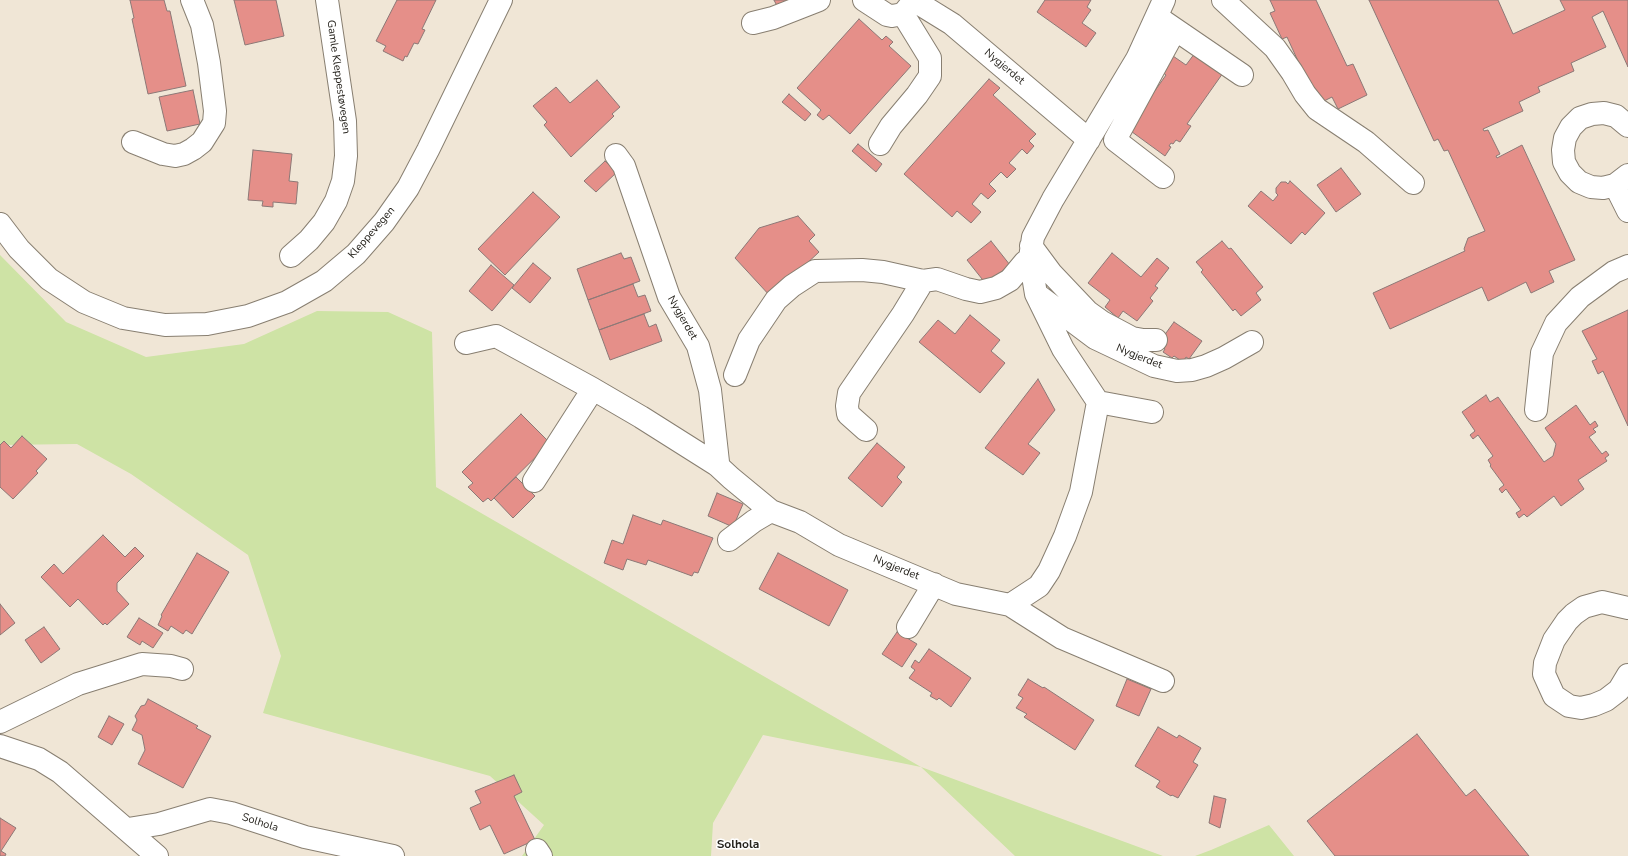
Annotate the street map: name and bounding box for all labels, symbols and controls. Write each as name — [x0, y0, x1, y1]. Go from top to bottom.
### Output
street label: Gamle Kleppestøvegen — [323, 19, 353, 135]
street label: Nygjerdet — [981, 46, 1027, 88]
street label: Kleppevegen — [346, 204, 398, 262]
street label: Nygjerdet — [664, 294, 700, 342]
street label: Nygjerdet — [1114, 342, 1164, 372]
street label: Nygjerdet — [871, 553, 921, 583]
street label: Solhola — [240, 811, 280, 835]
district label: Solhola — [717, 838, 759, 852]

